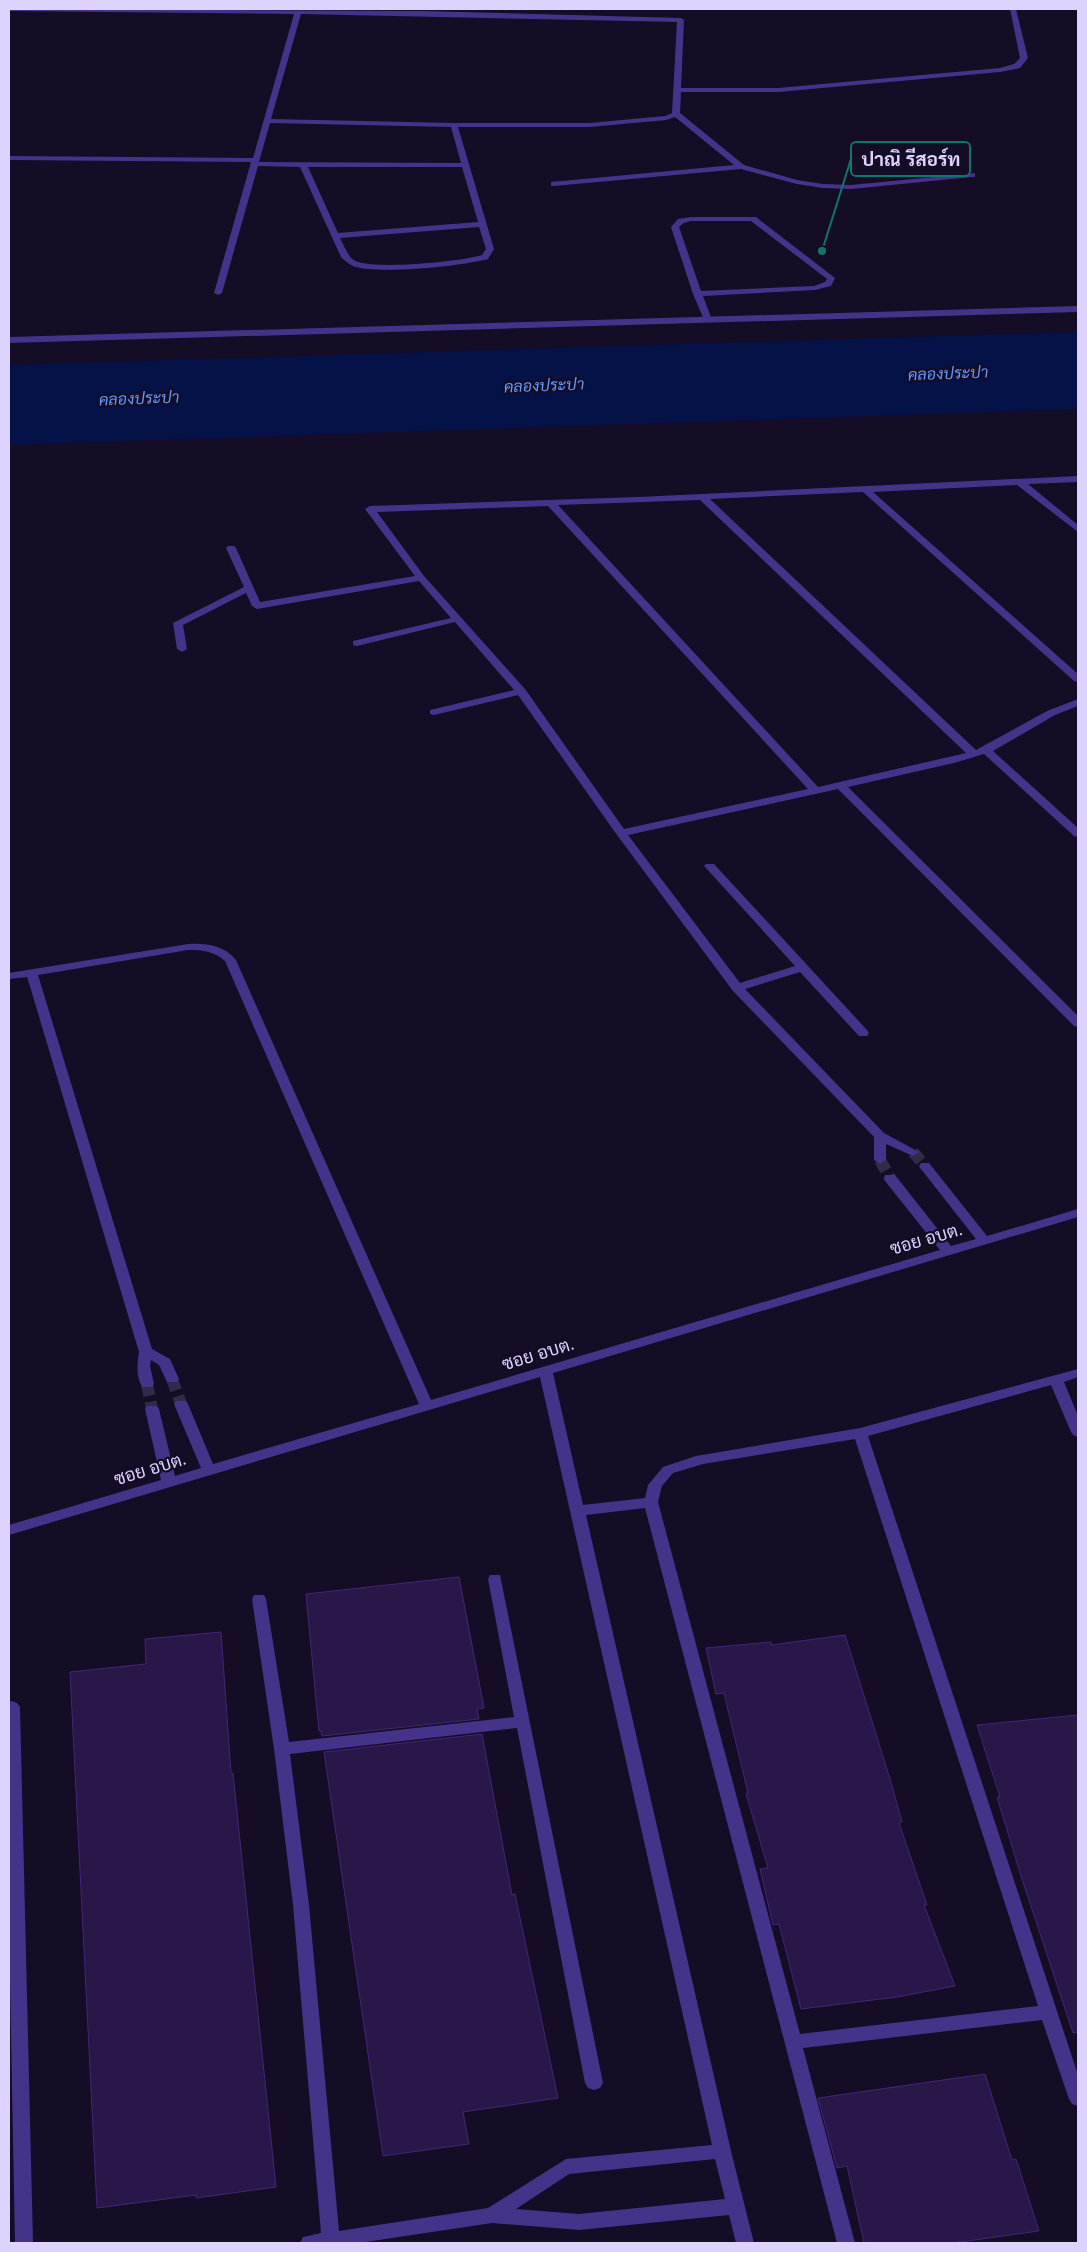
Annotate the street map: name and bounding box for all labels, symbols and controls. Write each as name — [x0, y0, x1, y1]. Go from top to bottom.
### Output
callout: ปาณิ รีสอร์ท — [851, 142, 970, 176]
text: ปาณิ รีสอร์ท — [862, 147, 960, 171]
water label: คลองประปา — [907, 363, 989, 385]
water label: คลองประปา — [503, 375, 585, 397]
water label: คลองประปา — [98, 388, 180, 410]
street label: ซอย อบต. — [887, 1218, 965, 1260]
street label: ซอย อบต. — [499, 1333, 577, 1375]
street label: ซอย อบต. — [111, 1448, 189, 1490]

